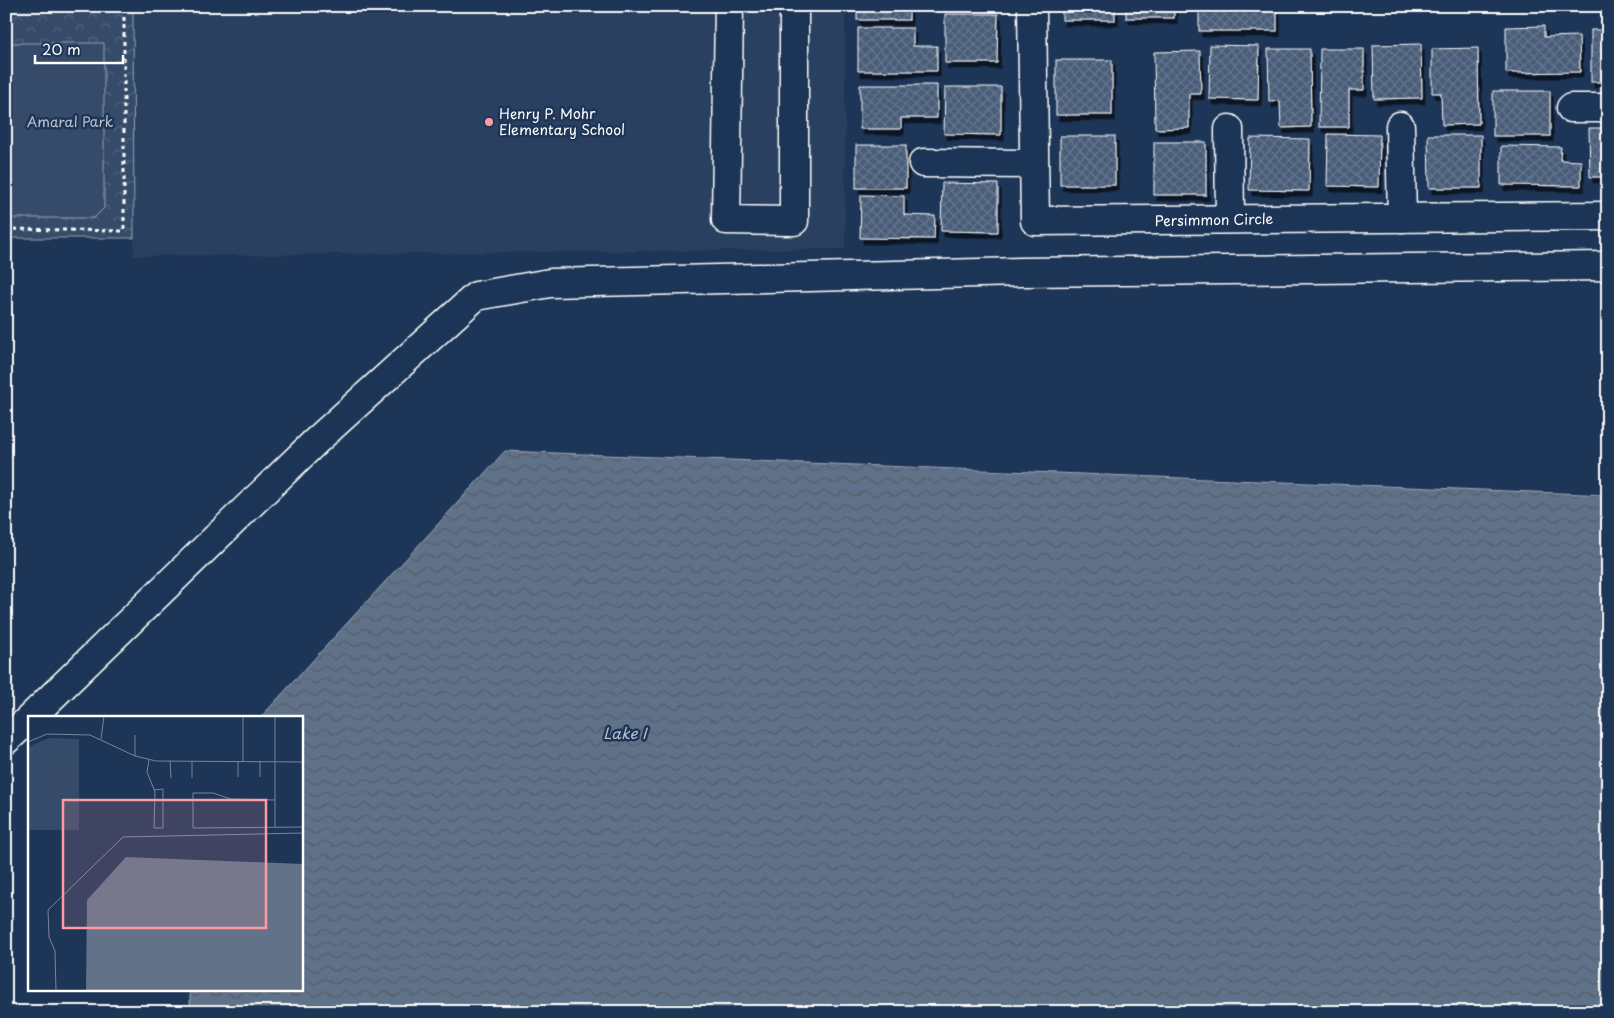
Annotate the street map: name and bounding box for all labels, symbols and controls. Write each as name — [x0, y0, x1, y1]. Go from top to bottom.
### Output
scale bar — [35, 32, 122, 64]
text: 20 m — [42, 37, 81, 60]
place label: Henry P. Mohr Elementary School — [499, 103, 625, 140]
park label: Amaral Park — [27, 111, 114, 132]
marker: Henry P. Mohr Elementary School — [483, 116, 495, 128]
street label: Persimmon Circle — [1155, 208, 1274, 231]
inset map — [28, 716, 302, 990]
water label: Lake I — [603, 721, 649, 744]

